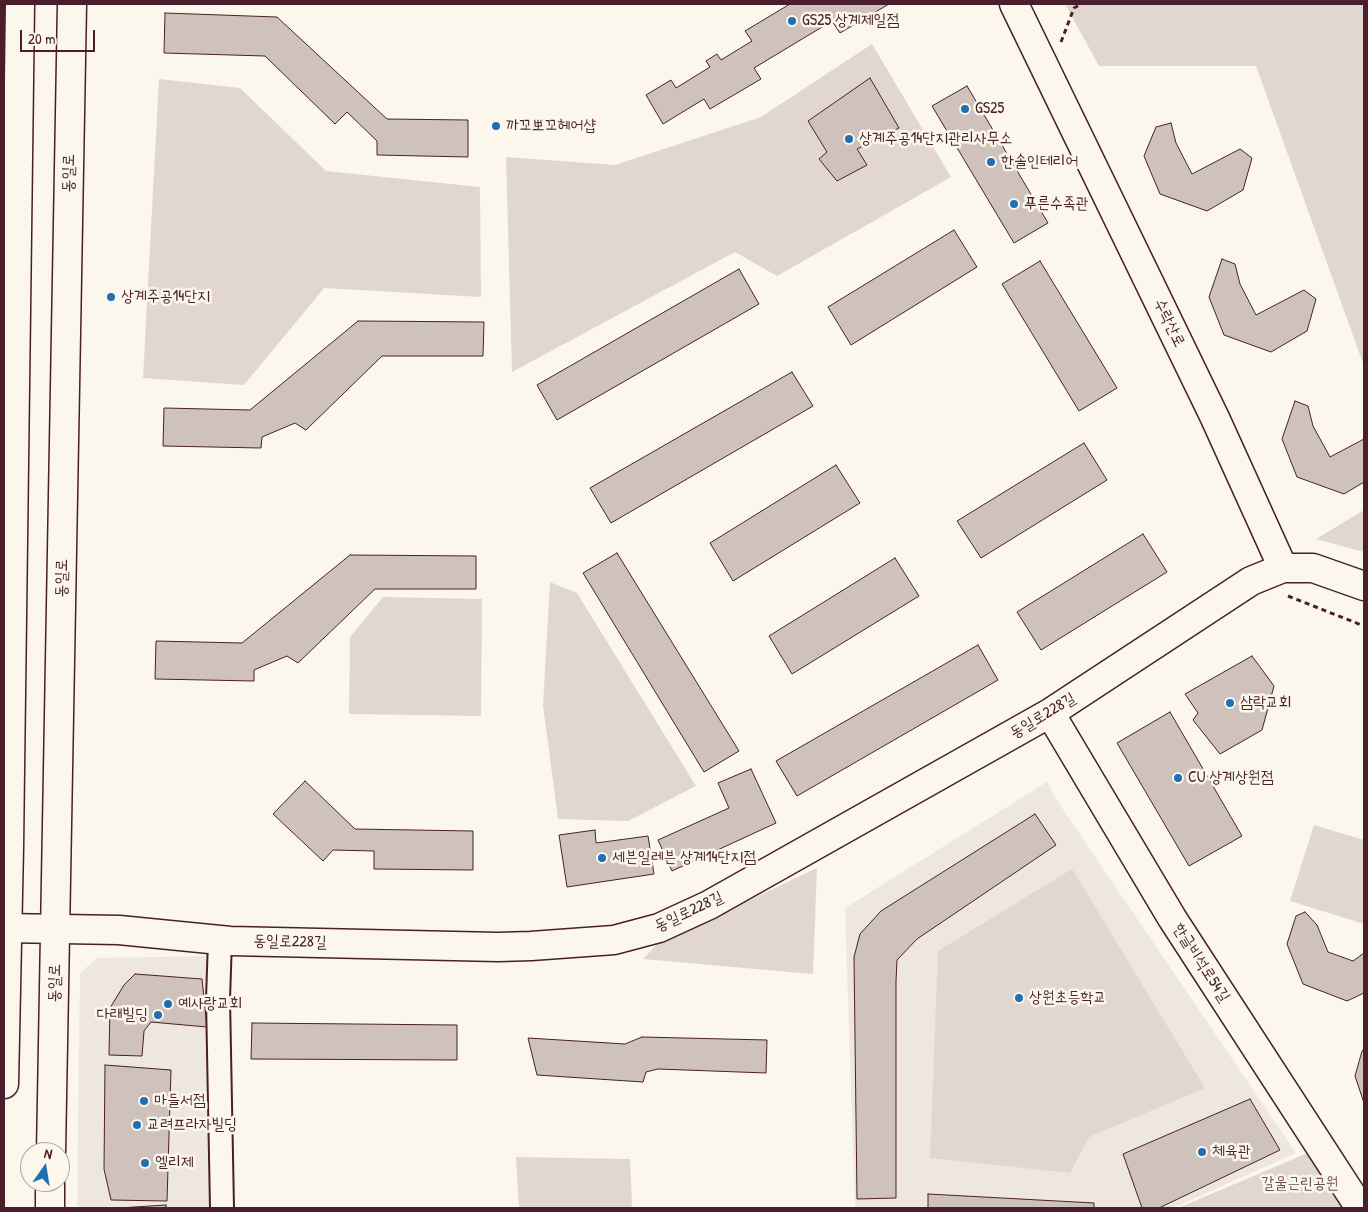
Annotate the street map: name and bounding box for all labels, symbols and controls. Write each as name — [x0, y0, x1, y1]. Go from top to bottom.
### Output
place label: GS25 상계제일점 — [802, 11, 899, 31]
marker: GS25 상계제일점 — [786, 15, 798, 27]
scale bar — [22, 20, 98, 52]
text: 20 m — [28, 28, 55, 49]
place label: GS25 — [975, 99, 1004, 119]
marker: GS25 — [959, 103, 971, 115]
place label: 까꼬뽀꼬헤어샵 — [506, 116, 596, 136]
marker: 까꼬뽀꼬헤어샵 — [490, 120, 502, 132]
place label: 상계주공14단지관리사무소 — [859, 129, 1012, 149]
marker: 상계주공14단지관리사무소 — [843, 133, 855, 145]
place label: 한솔인테리어 — [1001, 152, 1078, 172]
street label: 동일로 — [59, 154, 79, 192]
marker: 한솔인테리어 — [985, 156, 997, 168]
place label: 푸른수족관 — [1024, 194, 1088, 214]
marker: 푸른수족관 — [1008, 198, 1020, 210]
place label: 상계주공14단지 — [121, 287, 210, 307]
marker: 상계주공14단지 — [105, 291, 117, 303]
street label: 수락산로 — [1149, 296, 1189, 350]
street label: 동일로 — [52, 559, 72, 597]
street label: 동일로228길 — [1007, 689, 1079, 743]
place label: 삼락교회 — [1240, 693, 1292, 713]
marker: 삼락교회 — [1224, 697, 1236, 709]
place label: CU 상계상원점 — [1188, 768, 1274, 788]
marker: CU 상계상원점 — [1172, 772, 1184, 784]
place label: 세븐일레븐 상계14단지점 — [612, 848, 756, 868]
marker: 세븐일레븐 상계14단지점 — [596, 852, 608, 864]
street label: 동일로228길 — [652, 888, 726, 936]
street label: 한글비석로54길 — [1168, 920, 1234, 1006]
street label: 동일로228길 — [253, 932, 327, 952]
street label: 동일로 — [45, 964, 65, 1002]
place label: 상원초등학교 — [1029, 988, 1106, 1008]
marker: 상원초등학교 — [1013, 992, 1025, 1004]
place label: 예사랑교회 — [178, 994, 242, 1014]
marker: 예사랑교회 — [162, 998, 174, 1010]
place label: 다래빌딩 — [96, 1005, 148, 1025]
marker: 다래빌딩 — [152, 1009, 164, 1021]
place label: 마들서점 — [154, 1091, 206, 1111]
marker: 마들서점 — [138, 1095, 150, 1107]
place label: 교려프라자빌딩 — [147, 1115, 237, 1135]
marker: 교려프라자빌딩 — [131, 1119, 143, 1131]
north arrow — [20, 1142, 70, 1192]
place label: 체육관 — [1212, 1142, 1251, 1162]
text: N — [42, 1143, 54, 1163]
marker: 체육관 — [1196, 1146, 1208, 1158]
place label: 엘리제 — [155, 1153, 194, 1173]
marker: 엘리제 — [139, 1157, 151, 1169]
park label: 갈울근린공원 — [1261, 1174, 1339, 1194]

